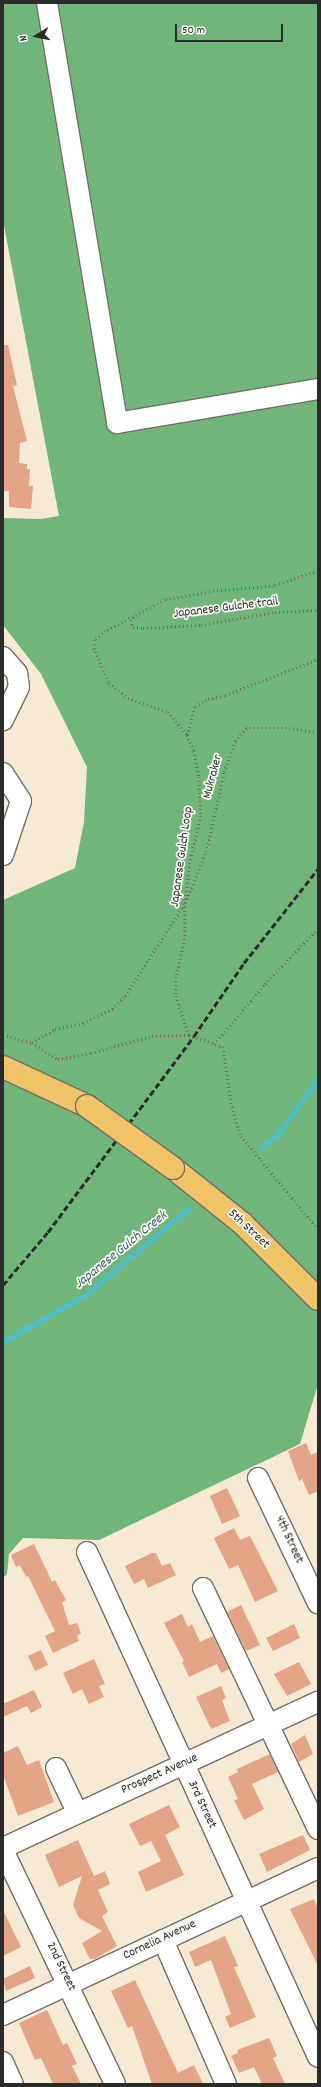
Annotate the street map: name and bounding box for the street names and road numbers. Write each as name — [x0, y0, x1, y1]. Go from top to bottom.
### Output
street label: Japanese Gulche trail — [173, 595, 279, 623]
street label: Mukraker — [201, 753, 227, 801]
street label: Japanese Gulch Loop — [168, 806, 198, 908]
street label: 5th Street — [224, 1207, 272, 1253]
street label: 4th Street — [270, 1514, 306, 1566]
street label: Prospect Avenue — [119, 1751, 201, 1799]
street label: 3rd Street — [183, 1778, 219, 1832]
street label: Cornelia Avenue — [121, 1917, 199, 1965]
street label: 2nd Street — [42, 1940, 78, 1994]

